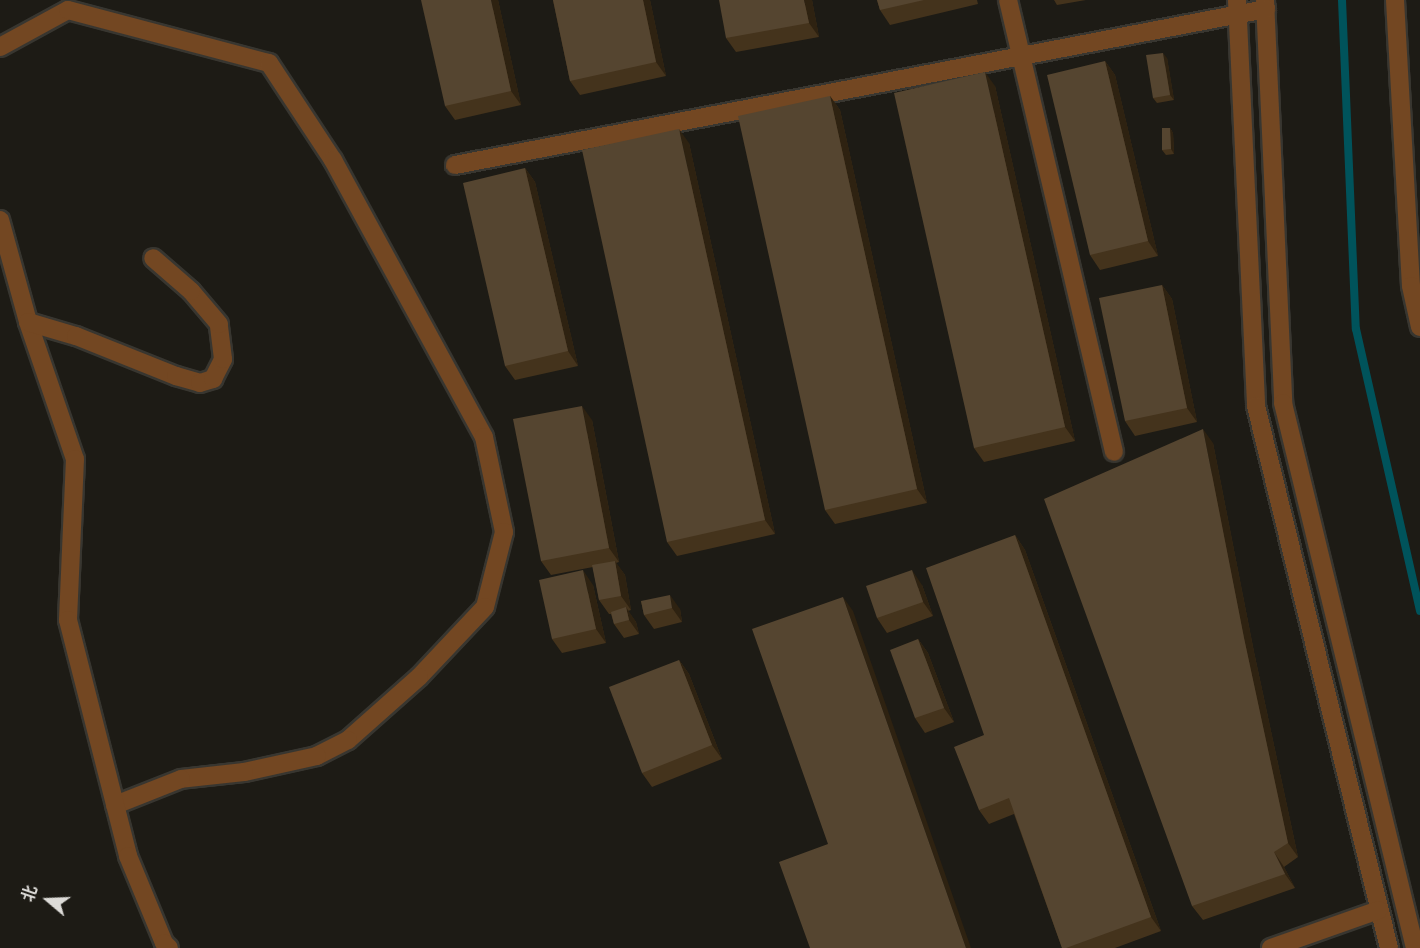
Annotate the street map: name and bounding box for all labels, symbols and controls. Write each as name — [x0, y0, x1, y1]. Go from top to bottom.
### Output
north arrow — [18, 870, 78, 930]
text: 北 — [19, 883, 42, 905]

